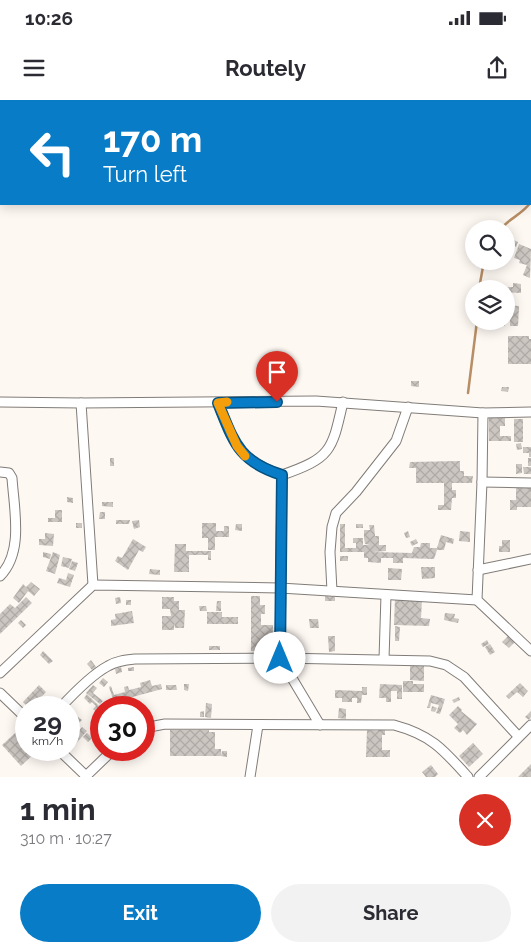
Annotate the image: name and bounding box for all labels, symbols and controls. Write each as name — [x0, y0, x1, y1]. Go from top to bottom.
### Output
text: 10:26 — [25, 7, 73, 29]
icon: menu — [20, 54, 48, 82]
icon: share — [483, 54, 511, 82]
text: Routely — [225, 55, 306, 81]
text: 170 m — [103, 119, 202, 160]
icon: left — [20, 120, 85, 185]
text: Turn left — [103, 161, 187, 187]
map controls — [465, 220, 515, 330]
button: search — [465, 220, 515, 270]
button: layers — [465, 280, 515, 330]
pin — [256, 351, 298, 402]
icon: arrive — [263, 358, 291, 386]
position arrow — [253, 631, 305, 683]
speed limit sign: 30 — [90, 696, 155, 761]
text: 29 — [33, 707, 62, 737]
text: km/h — [32, 734, 63, 748]
text: 1 min — [20, 792, 96, 827]
button: close — [459, 794, 511, 846]
text: 310 m · 10:27 — [20, 829, 112, 848]
button: Exit — [20, 884, 261, 942]
button: Share — [271, 884, 511, 942]

